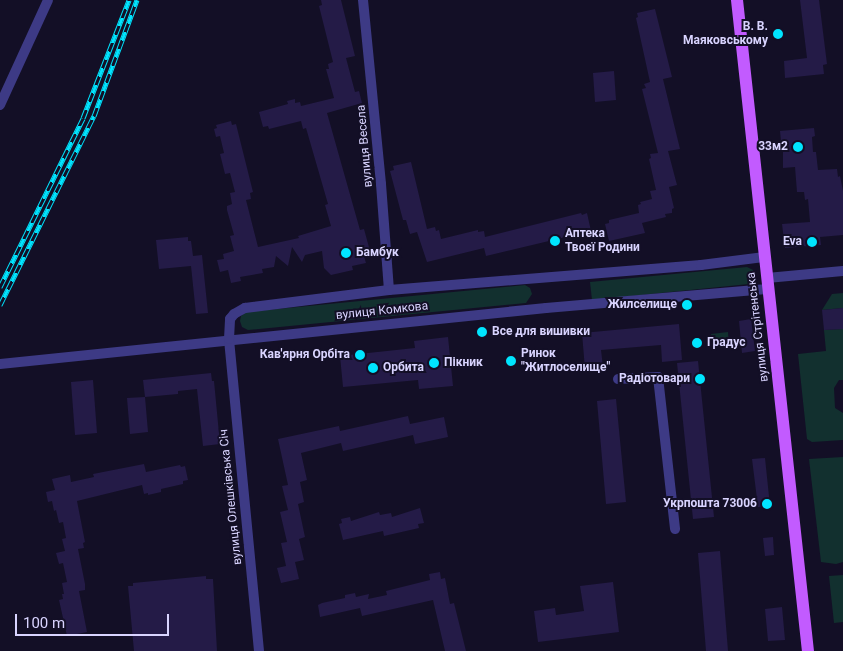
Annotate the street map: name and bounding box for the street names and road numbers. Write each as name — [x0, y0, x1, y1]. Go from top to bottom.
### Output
street label: вулиця Весела — [354, 104, 376, 188]
street label: вулиця Стрітенська — [744, 271, 772, 383]
street label: вулиця Комкова — [335, 299, 429, 323]
street label: вулиця Олешківська Січ — [217, 428, 245, 566]

